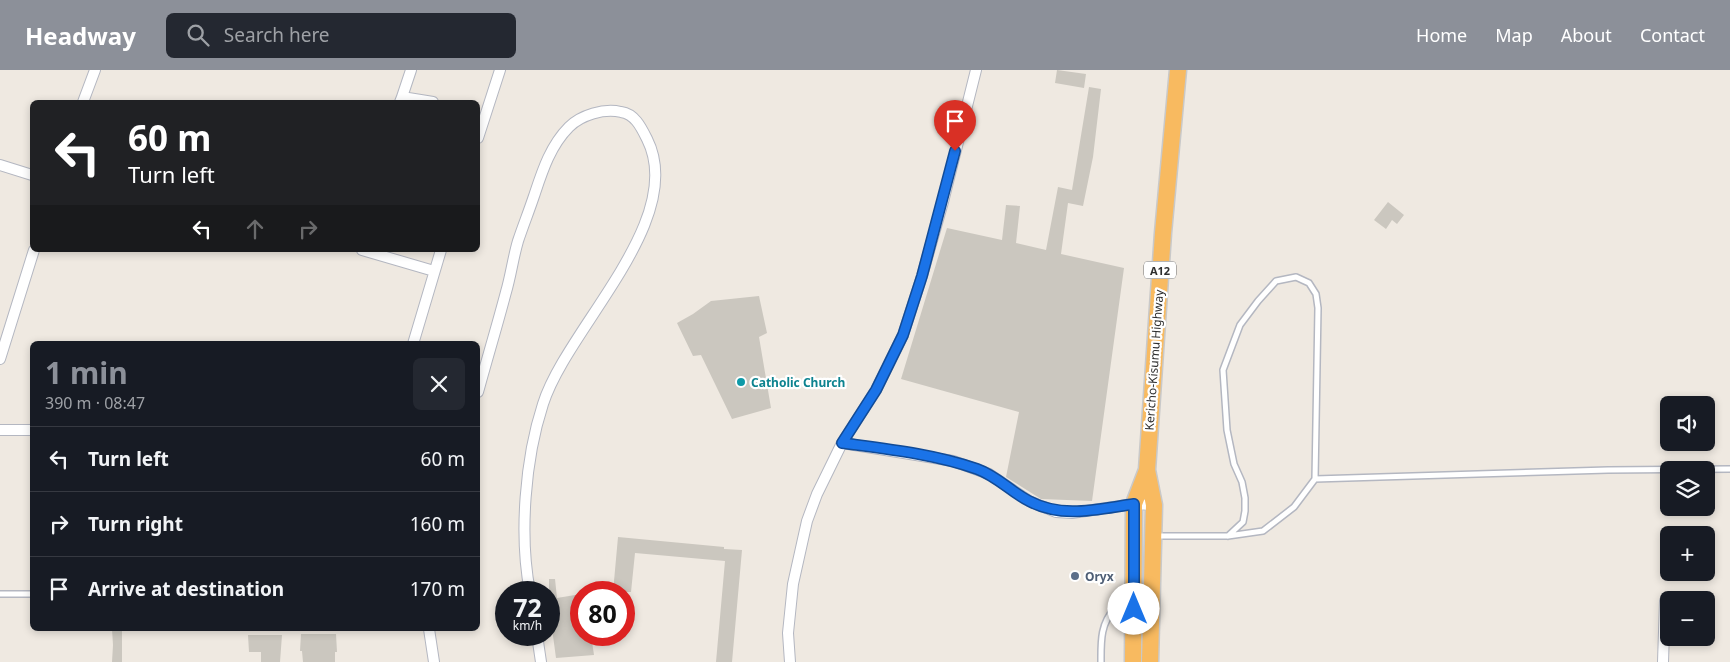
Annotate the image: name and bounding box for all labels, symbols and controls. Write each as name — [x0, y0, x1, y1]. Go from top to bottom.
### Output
search box — [166, 13, 516, 58]
text: Headway — [25, 19, 136, 52]
icon: search — [184, 21, 212, 49]
text: Search here — [224, 22, 330, 48]
text: Home — [1416, 23, 1467, 47]
text: Map — [1495, 23, 1533, 47]
text: About — [1561, 23, 1612, 47]
text: Contact — [1640, 23, 1705, 47]
pin — [934, 100, 976, 151]
icon: arrive — [941, 107, 969, 135]
text: 60 m — [128, 114, 211, 161]
icon: left — [45, 120, 110, 185]
text: Turn left — [128, 159, 215, 189]
icon: left — [188, 215, 216, 243]
icon: ahead — [241, 215, 269, 243]
icon: right — [294, 215, 322, 243]
road number: A12 — [1144, 262, 1176, 278]
street label: Kericho-Kisumu Highway — [1141, 288, 1167, 431]
text: 1 min — [45, 352, 128, 393]
button: close — [413, 358, 465, 410]
place label: Catholic Church — [751, 374, 845, 391]
marker: Catholic Church — [735, 376, 747, 388]
text: 390 m · 08:47 — [45, 392, 145, 414]
map controls — [1660, 396, 1715, 646]
button: sound — [1660, 396, 1715, 451]
icon: left — [45, 445, 73, 473]
text: Turn left — [88, 446, 169, 472]
text: 60 m — [421, 446, 465, 472]
button: layers — [1660, 461, 1715, 516]
icon: right — [45, 510, 73, 538]
text: Turn right — [88, 511, 183, 537]
text: 160 m — [410, 511, 465, 537]
button: + — [1660, 526, 1715, 581]
place label: Oryx — [1085, 568, 1114, 585]
marker: Oryx — [1069, 570, 1081, 582]
icon: arrive — [45, 575, 73, 603]
text: Arrive at destination — [88, 576, 284, 602]
text: 170 m — [410, 576, 465, 602]
speed limit sign: 80 — [570, 581, 635, 646]
position arrow — [1107, 582, 1159, 634]
text: 72 — [513, 590, 542, 624]
button: − — [1660, 591, 1715, 646]
text: km/h — [513, 617, 542, 634]

